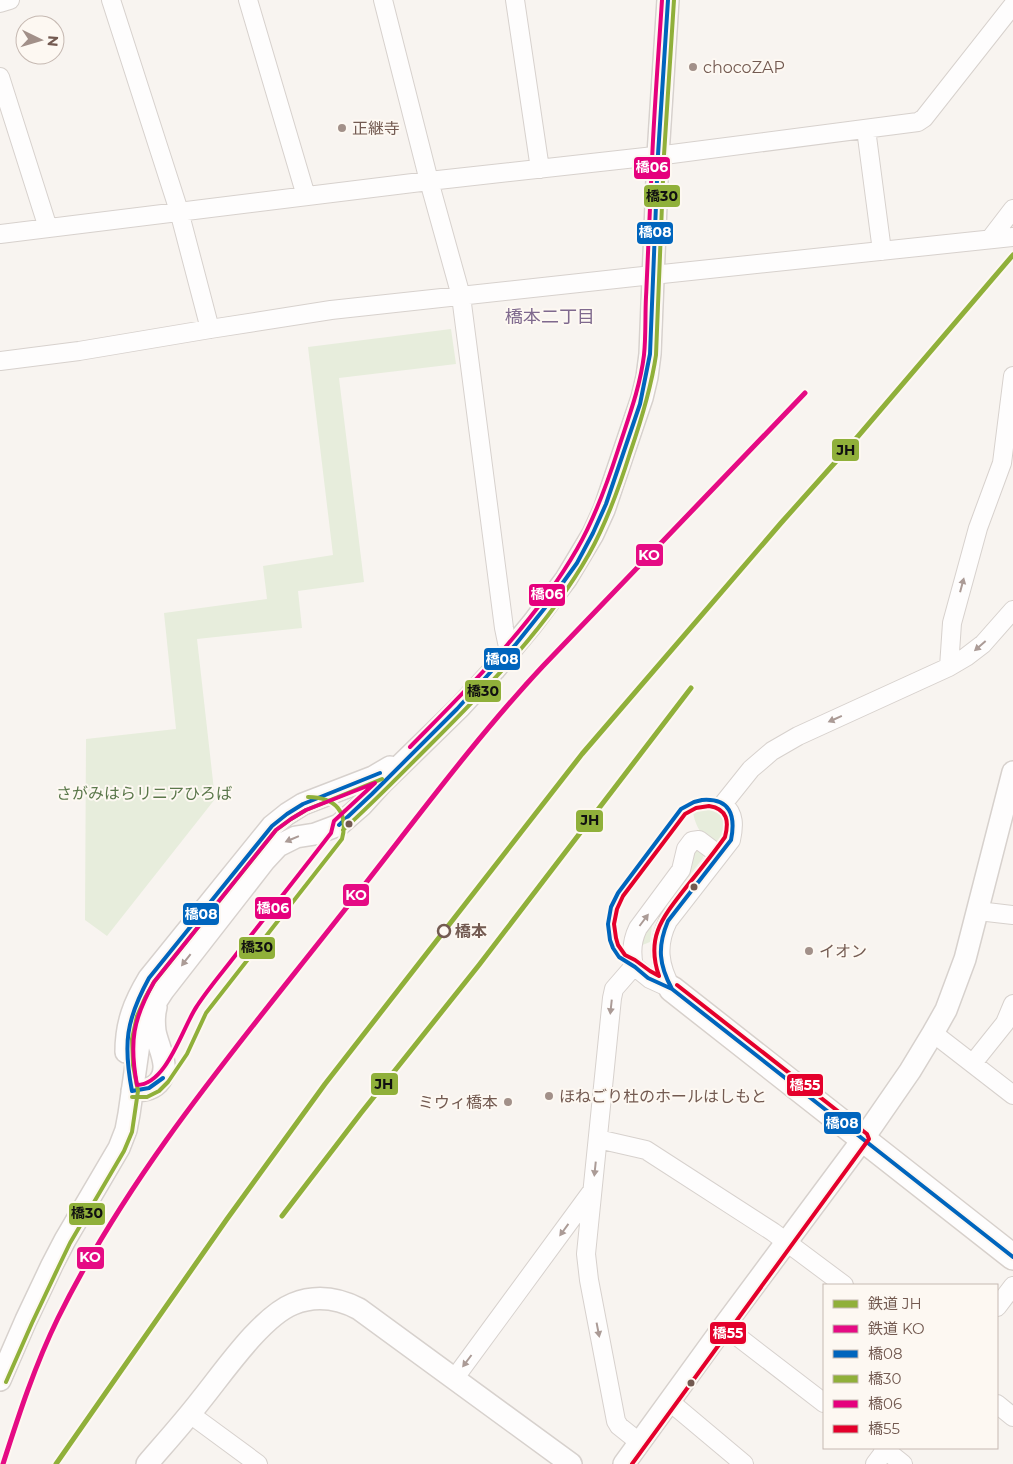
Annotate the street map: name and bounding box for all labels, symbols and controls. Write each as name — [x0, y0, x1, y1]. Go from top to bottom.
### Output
north arrow — [15, 15, 65, 65]
text: N — [43, 35, 62, 48]
place label: chocoZAP — [703, 58, 785, 77]
marker: chocoZAP — [687, 61, 699, 73]
place label: 正継寺 — [352, 119, 400, 138]
marker: 正継寺 — [336, 122, 348, 134]
line badge: 橋06 — [633, 156, 671, 180]
text: 橋06 — [636, 158, 668, 176]
line badge: 橋30 — [643, 184, 681, 208]
text: 橋30 — [646, 187, 678, 205]
line badge: 橋08 — [636, 221, 674, 245]
text: 橋08 — [639, 223, 671, 241]
district label: 橋本二丁目 — [505, 306, 595, 328]
line badge: JH — [831, 438, 860, 462]
text: JH — [836, 441, 855, 459]
line badge: KO — [635, 543, 664, 567]
text: KO — [638, 546, 660, 564]
one-way arrow — [959, 577, 967, 592]
line badge: 橋06 — [528, 583, 566, 607]
text: 橋06 — [531, 585, 563, 603]
one-way arrow — [974, 640, 987, 651]
line badge: 橋08 — [483, 647, 521, 671]
text: 橋08 — [486, 650, 518, 668]
line badge: 橋30 — [464, 679, 502, 703]
text: 橋30 — [467, 682, 499, 700]
one-way arrow — [828, 715, 842, 723]
park label: さがみはらリニアひろば — [56, 784, 232, 803]
line badge: JH — [575, 809, 604, 833]
text: JH — [580, 811, 599, 829]
unlabelled marker — [344, 819, 354, 829]
one-way arrow — [285, 836, 299, 844]
unlabelled marker — [689, 882, 699, 892]
line badge: KO — [342, 883, 370, 907]
text: KO — [345, 886, 367, 904]
line badge: 橋06 — [254, 896, 292, 920]
text: 橋06 — [257, 899, 289, 917]
line badge: 橋08 — [182, 902, 220, 926]
text: 橋08 — [185, 905, 217, 923]
one-way arrow — [639, 913, 649, 927]
place label: 橋本 — [455, 922, 487, 941]
marker: 橋本 — [437, 924, 451, 938]
line badge: 橋30 — [238, 936, 276, 960]
text: 橋30 — [241, 938, 273, 956]
place label: イオン — [819, 942, 867, 961]
marker: イオン — [803, 945, 815, 957]
one-way arrow — [181, 953, 192, 966]
one-way arrow — [607, 999, 615, 1015]
line badge: JH — [370, 1072, 399, 1096]
line badge: 橋55 — [786, 1073, 824, 1097]
text: JH — [374, 1075, 393, 1093]
text: 橋55 — [790, 1076, 820, 1094]
place label: ほねごり杜のホールはしもと — [559, 1087, 767, 1106]
marker: ほねごり杜のホールはしもと — [543, 1090, 555, 1102]
place label: ミウィ橋本 — [418, 1093, 498, 1112]
marker: ミウィ橋本 — [502, 1096, 514, 1108]
line badge: 橋08 — [823, 1111, 862, 1135]
text: 橋08 — [826, 1114, 858, 1132]
one-way arrow — [590, 1161, 598, 1177]
line badge: 橋30 — [68, 1202, 106, 1226]
text: 橋30 — [71, 1204, 103, 1222]
one-way arrow — [559, 1224, 569, 1237]
line badge: KO — [76, 1246, 105, 1270]
text: KO — [79, 1248, 101, 1266]
legend — [823, 1284, 998, 1449]
text: 鉄道 JH — [868, 1294, 922, 1313]
text: 鉄道 KO — [868, 1319, 925, 1338]
line badge: 橋55 — [709, 1321, 747, 1345]
one-way arrow — [595, 1322, 603, 1338]
text: 橋55 — [713, 1324, 743, 1342]
text: 橋08 — [868, 1344, 903, 1363]
one-way arrow — [462, 1354, 473, 1367]
text: 橋30 — [868, 1369, 901, 1388]
unlabelled marker — [686, 1378, 696, 1388]
text: 橋06 — [868, 1394, 902, 1413]
text: 橋55 — [868, 1419, 900, 1438]

